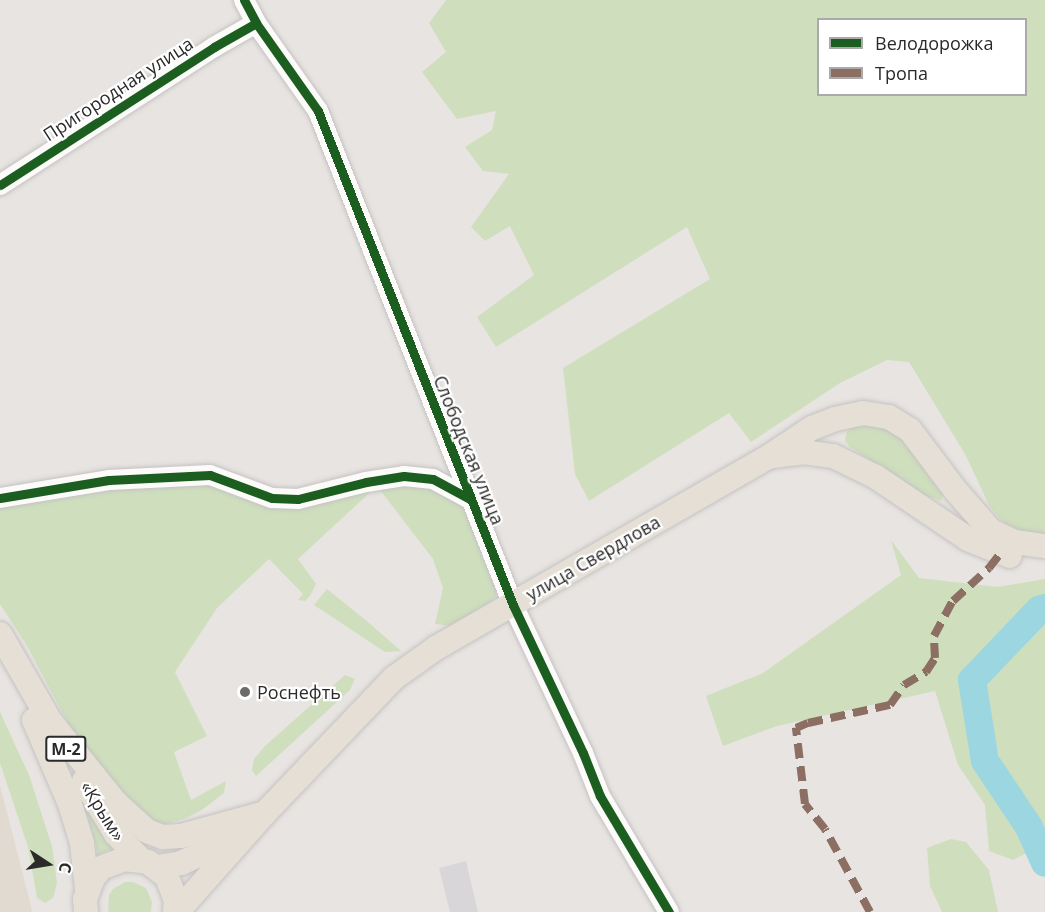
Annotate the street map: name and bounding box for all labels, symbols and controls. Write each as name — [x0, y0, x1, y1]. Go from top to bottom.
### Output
legend — [817, 18, 1027, 96]
text: Велодорожка — [875, 31, 993, 55]
street label: Пригородная улица — [39, 32, 197, 146]
text: Тропа — [875, 61, 928, 85]
street label: Слободская улица — [429, 372, 509, 528]
street label: улица Свердлова — [522, 511, 664, 605]
place label: Роснефть — [257, 681, 341, 703]
marker: Роснефть — [238, 685, 252, 699]
road number: М-2 — [45, 736, 87, 762]
street label: «Крым» — [76, 777, 130, 845]
north arrow — [18, 834, 78, 894]
text: С — [54, 860, 77, 875]

